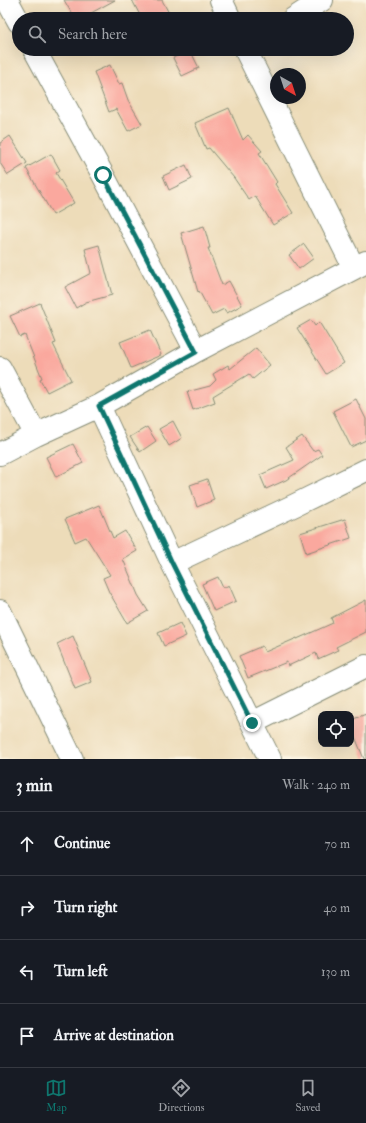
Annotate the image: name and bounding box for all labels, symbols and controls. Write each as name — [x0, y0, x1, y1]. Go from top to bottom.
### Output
search box — [12, 12, 354, 56]
icon: search — [26, 23, 48, 45]
text: Search here — [58, 25, 127, 44]
north arrow — [270, 68, 306, 104]
route start — [94, 166, 112, 184]
map controls — [318, 711, 354, 747]
button: locate — [318, 711, 354, 747]
route end — [243, 714, 261, 732]
text: 3 min — [16, 775, 53, 796]
text: Walk · 240 m — [282, 777, 350, 793]
icon: ahead — [16, 833, 38, 855]
text: Continue — [54, 834, 110, 853]
text: 70 m — [325, 836, 350, 852]
icon: right — [16, 897, 38, 919]
text: Turn right — [54, 898, 117, 917]
text: 40 m — [324, 900, 350, 916]
icon: left — [16, 961, 38, 983]
text: Turn left — [54, 962, 108, 981]
text: 130 m — [321, 964, 350, 980]
icon: arrive — [16, 1025, 38, 1047]
text: Arrive at destination — [54, 1026, 174, 1045]
tab: Map — [45, 1077, 67, 1114]
tab: Directions — [158, 1077, 205, 1114]
tab: Saved — [295, 1077, 321, 1114]

